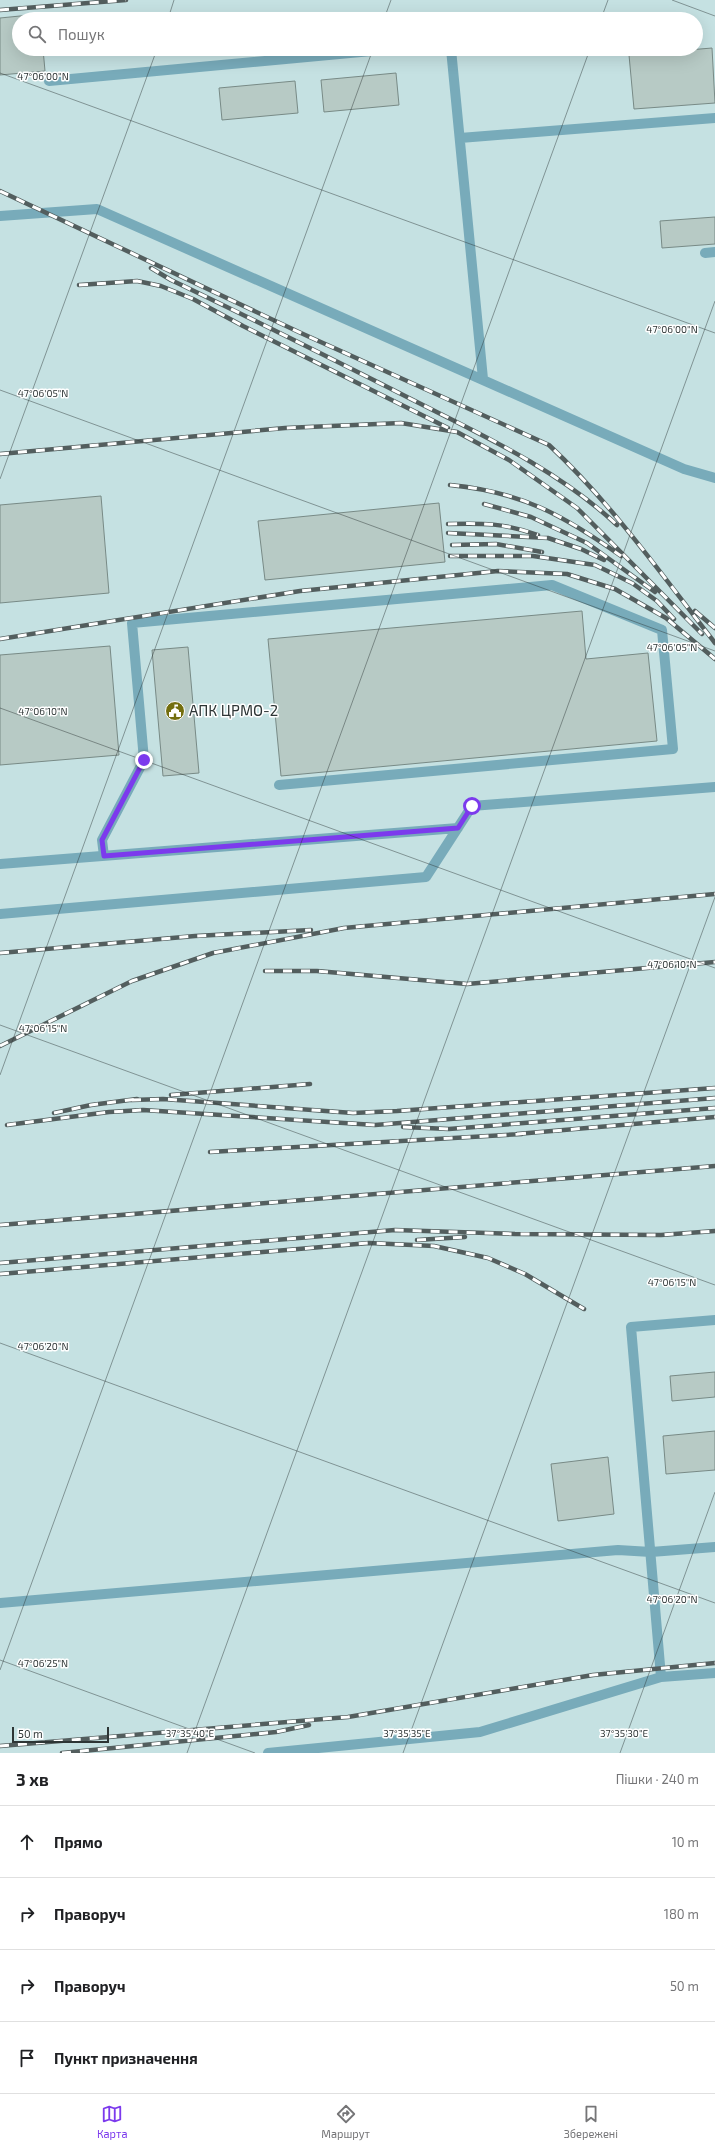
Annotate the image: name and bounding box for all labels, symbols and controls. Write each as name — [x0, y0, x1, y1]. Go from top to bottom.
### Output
search box — [12, 12, 703, 56]
icon: search — [26, 23, 48, 45]
text: Пошук — [58, 25, 105, 43]
text: 47°06'00"N — [17, 70, 69, 82]
text: 47°06'00"N — [646, 323, 698, 335]
text: 47°06'05"N — [18, 387, 68, 399]
text: 47°06'05"N — [647, 641, 697, 653]
public building icon: АПК ЦРМО-2 — [164, 700, 186, 722]
place label: АПК ЦРМО-2 — [189, 701, 278, 719]
text: 47°06'10"N — [18, 705, 68, 717]
route end — [135, 751, 153, 769]
route start — [463, 797, 481, 815]
text: 47°06'10"N — [647, 958, 697, 970]
text: 47°06'15"N — [19, 1022, 67, 1034]
text: 47°06'15"N — [648, 1276, 696, 1288]
text: 47°06'20"N — [18, 1340, 68, 1352]
text: 47°06'20"N — [647, 1593, 697, 1605]
text: 47°06'25"N — [18, 1657, 68, 1669]
scale bar — [12, 1725, 109, 1744]
text: 50 m — [18, 1727, 43, 1740]
text: 37°35'40"E — [166, 1727, 215, 1739]
text: 37°35'35"E — [383, 1727, 431, 1739]
text: 37°35'30"E — [600, 1727, 648, 1739]
text: 3 хв — [16, 1769, 49, 1789]
text: Пішки · 240 m — [616, 1771, 699, 1787]
icon: ahead — [16, 1831, 38, 1853]
text: Прямо — [54, 1833, 103, 1851]
text: 10 m — [672, 1834, 699, 1850]
icon: right — [16, 1903, 38, 1925]
text: Праворуч — [54, 1905, 125, 1923]
text: 180 m — [664, 1906, 699, 1922]
icon: right — [16, 1975, 38, 1997]
text: Праворуч — [54, 1977, 125, 1995]
text: 50 m — [670, 1978, 699, 1994]
icon: arrive — [16, 2047, 38, 2069]
text: Пункт призначення — [54, 2049, 198, 2067]
tab: Карта — [97, 2103, 127, 2140]
tab: Маршрут — [321, 2103, 370, 2140]
tab: Збережені — [564, 2103, 618, 2140]

